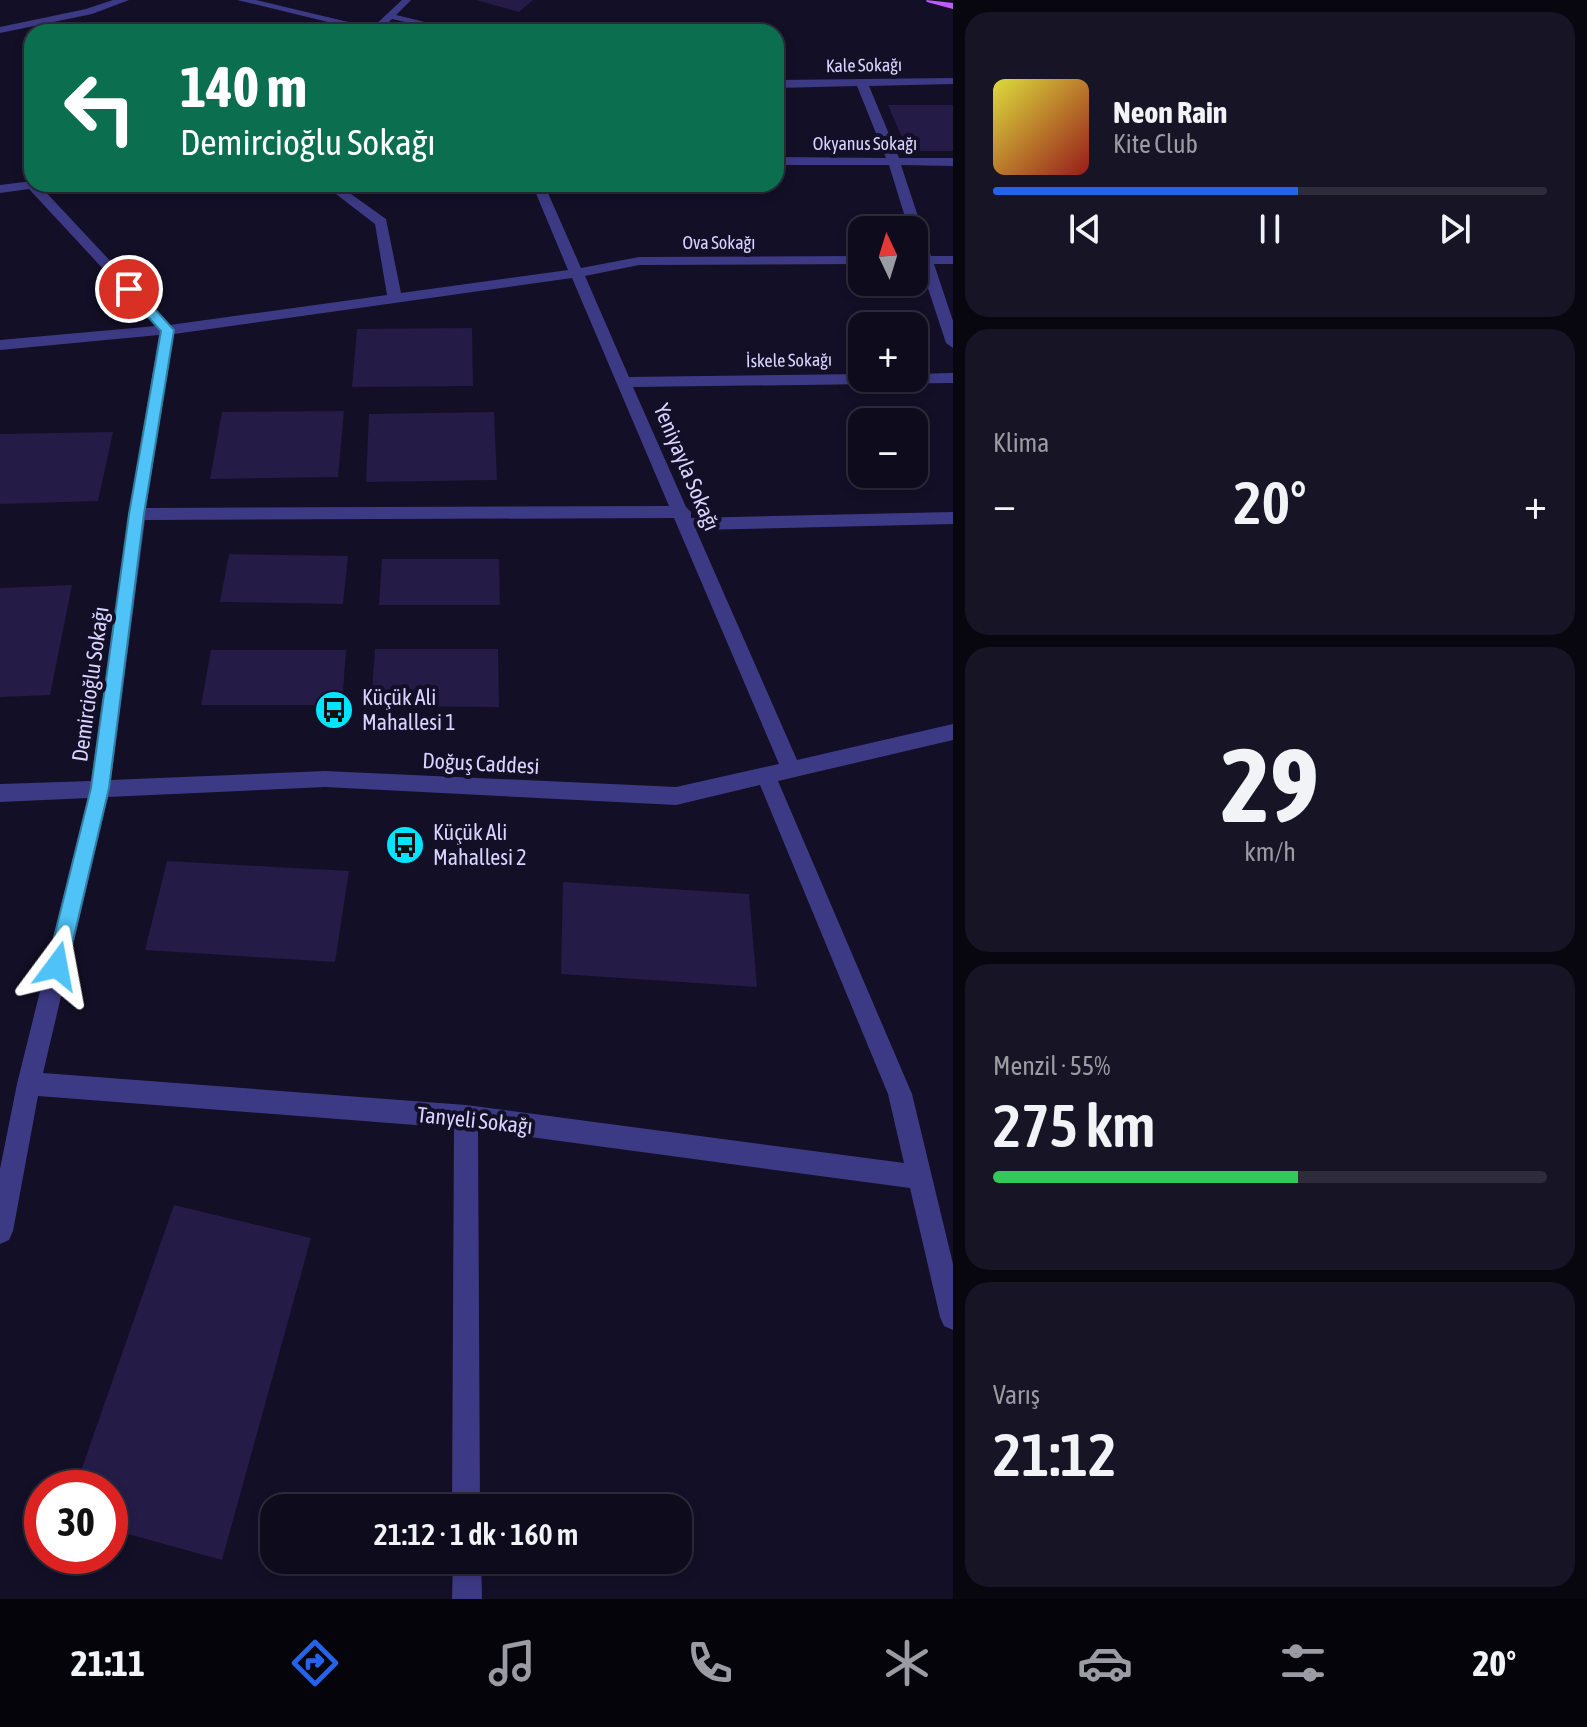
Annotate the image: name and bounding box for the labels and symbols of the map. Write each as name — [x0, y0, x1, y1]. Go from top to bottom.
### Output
street label: Kale Sokağı — [826, 54, 902, 76]
street label: Okyanus Sokağı — [813, 133, 917, 154]
north arrow — [848, 216, 928, 296]
street label: Ova Sokağı — [683, 232, 755, 253]
pin — [95, 255, 163, 323]
street label: İskele Sokağı — [746, 349, 832, 371]
street label: Yeniyayla Sokağı — [649, 400, 725, 534]
street label: Demircioğlu Sokağı — [66, 605, 114, 763]
place label: Küçük Ali Mahallesi 1 — [362, 684, 455, 735]
bus stop icon: Küçük Ali Mahallesi 1 — [313, 689, 355, 731]
street label: Doğuş Caddesi — [422, 747, 540, 779]
place label: Küçük Ali Mahallesi 2 — [433, 819, 526, 870]
bus stop icon: Küçük Ali Mahallesi 2 — [384, 824, 426, 866]
position arrow — [15, 924, 99, 1008]
street label: Tanyeli Sokağı — [416, 1101, 534, 1139]
speed limit sign: 30 — [24, 1470, 128, 1574]

